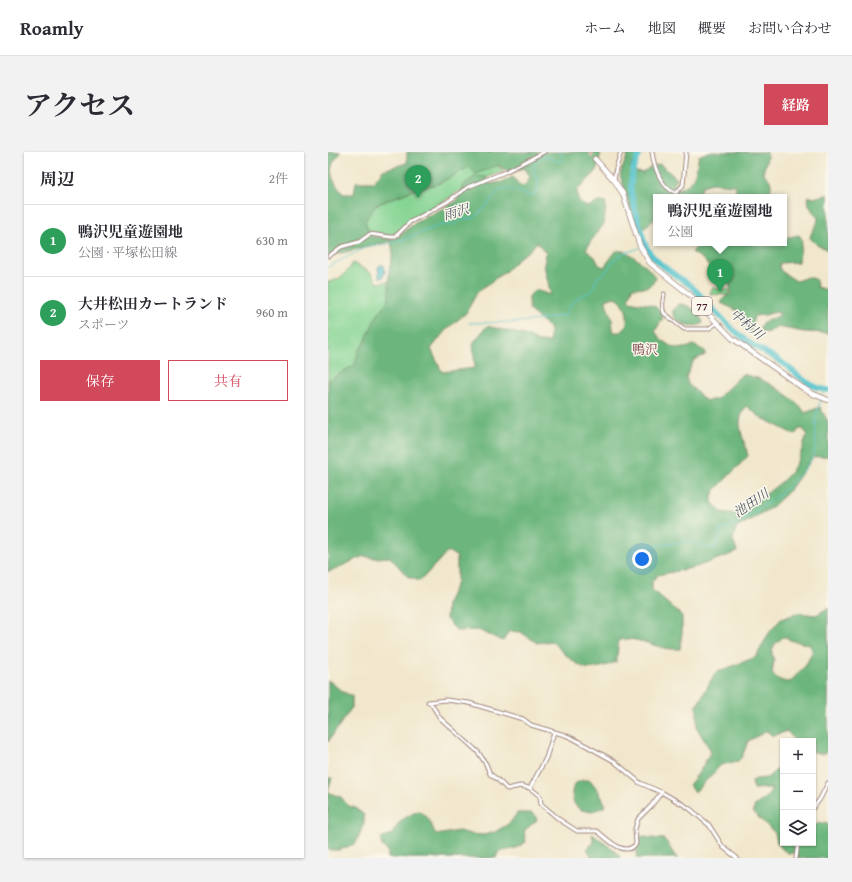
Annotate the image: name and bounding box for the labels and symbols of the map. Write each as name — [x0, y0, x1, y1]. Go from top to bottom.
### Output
pin: 2 — [405, 165, 431, 198]
water label: 雨沢 — [441, 199, 473, 225]
pin: 1 — [707, 259, 733, 292]
road number: 77 — [692, 297, 712, 315]
water label: 中村川 — [726, 304, 770, 345]
district label: 鴨沢 — [632, 340, 658, 359]
water label: 池田川 — [730, 483, 774, 522]
your location — [632, 549, 652, 569]

